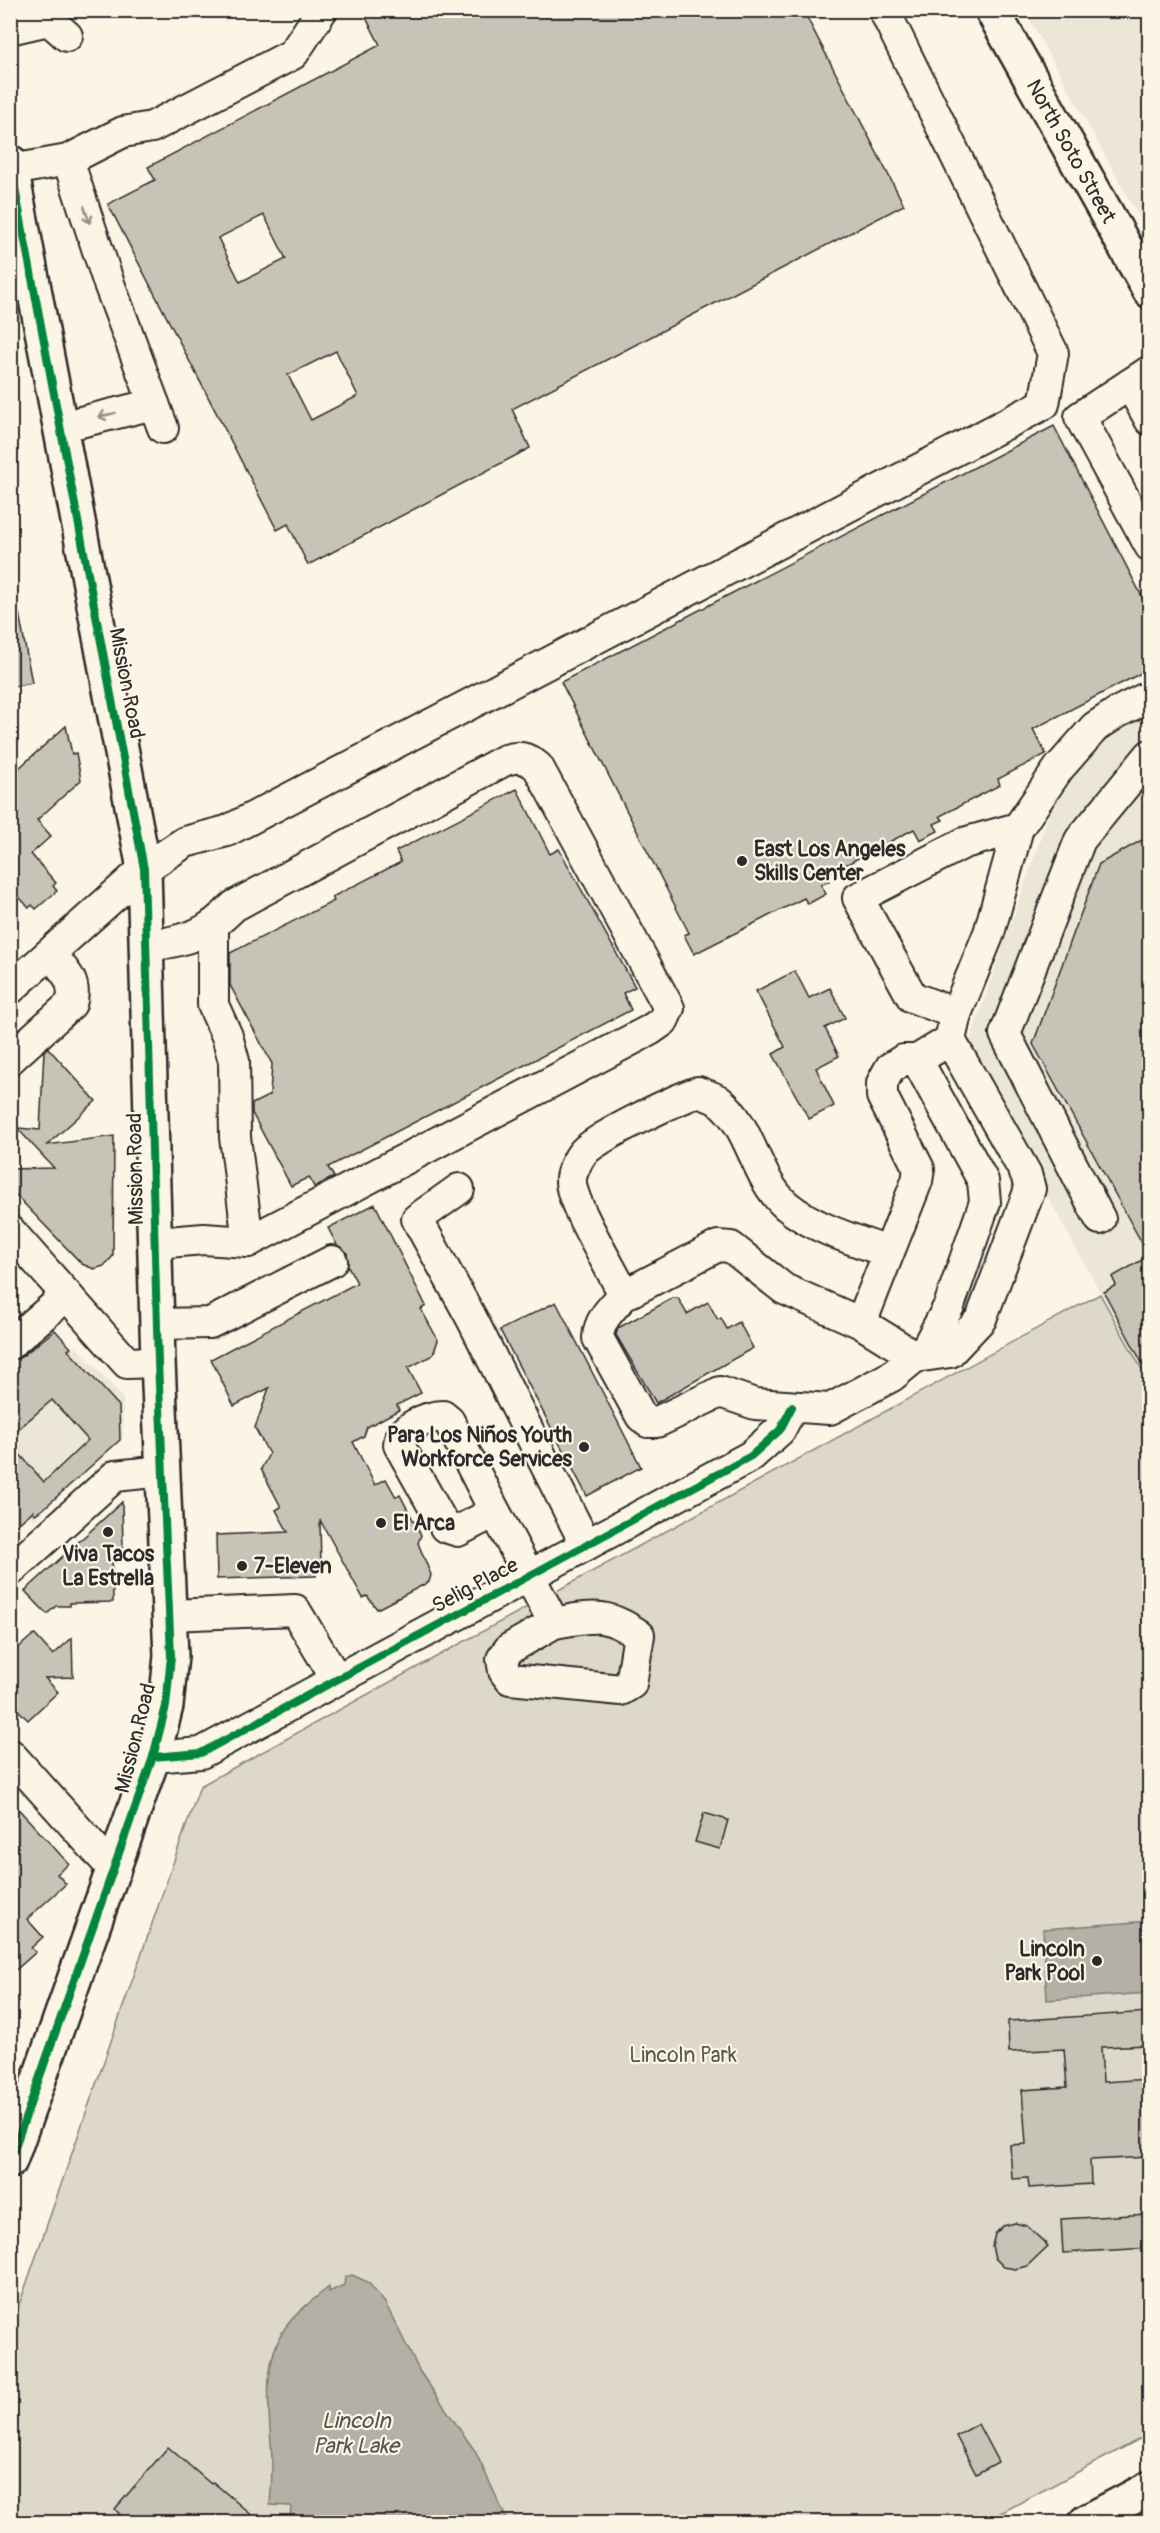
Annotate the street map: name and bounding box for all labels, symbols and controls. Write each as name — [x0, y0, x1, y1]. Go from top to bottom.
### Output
street label: North Soto Street — [1020, 75, 1122, 229]
one-way arrow — [82, 205, 93, 224]
one-way arrow — [98, 410, 117, 422]
street label: Mission Road — [103, 625, 150, 741]
place label: East Los Angeles Skills Center — [754, 836, 906, 887]
marker: East Los Angeles Skills Center — [735, 854, 749, 868]
street label: Mission Road — [121, 1113, 150, 1225]
place label: Para Los Niños Youth Workforce Services — [387, 1422, 573, 1473]
marker: Para Los Niños Youth Workforce Services — [577, 1440, 591, 1454]
place label: El Arca — [393, 1510, 455, 1537]
marker: El Arca — [374, 1516, 388, 1530]
marker: Viva Tacos La Estrella — [101, 1525, 115, 1539]
place label: Viva Tacos La Estrella — [62, 1541, 155, 1592]
street label: Selig Place — [427, 1551, 524, 1619]
place label: 7-Eleven — [254, 1553, 332, 1580]
marker: 7-Eleven — [235, 1559, 249, 1573]
street label: Mission Road — [109, 1680, 162, 1796]
place label: Lincoln Park Pool — [1005, 1936, 1085, 1987]
marker: Lincoln Park Pool — [1090, 1954, 1104, 1968]
park label: Lincoln Park — [629, 2042, 737, 2069]
water label: Lincoln Park Lake — [313, 2407, 401, 2460]

